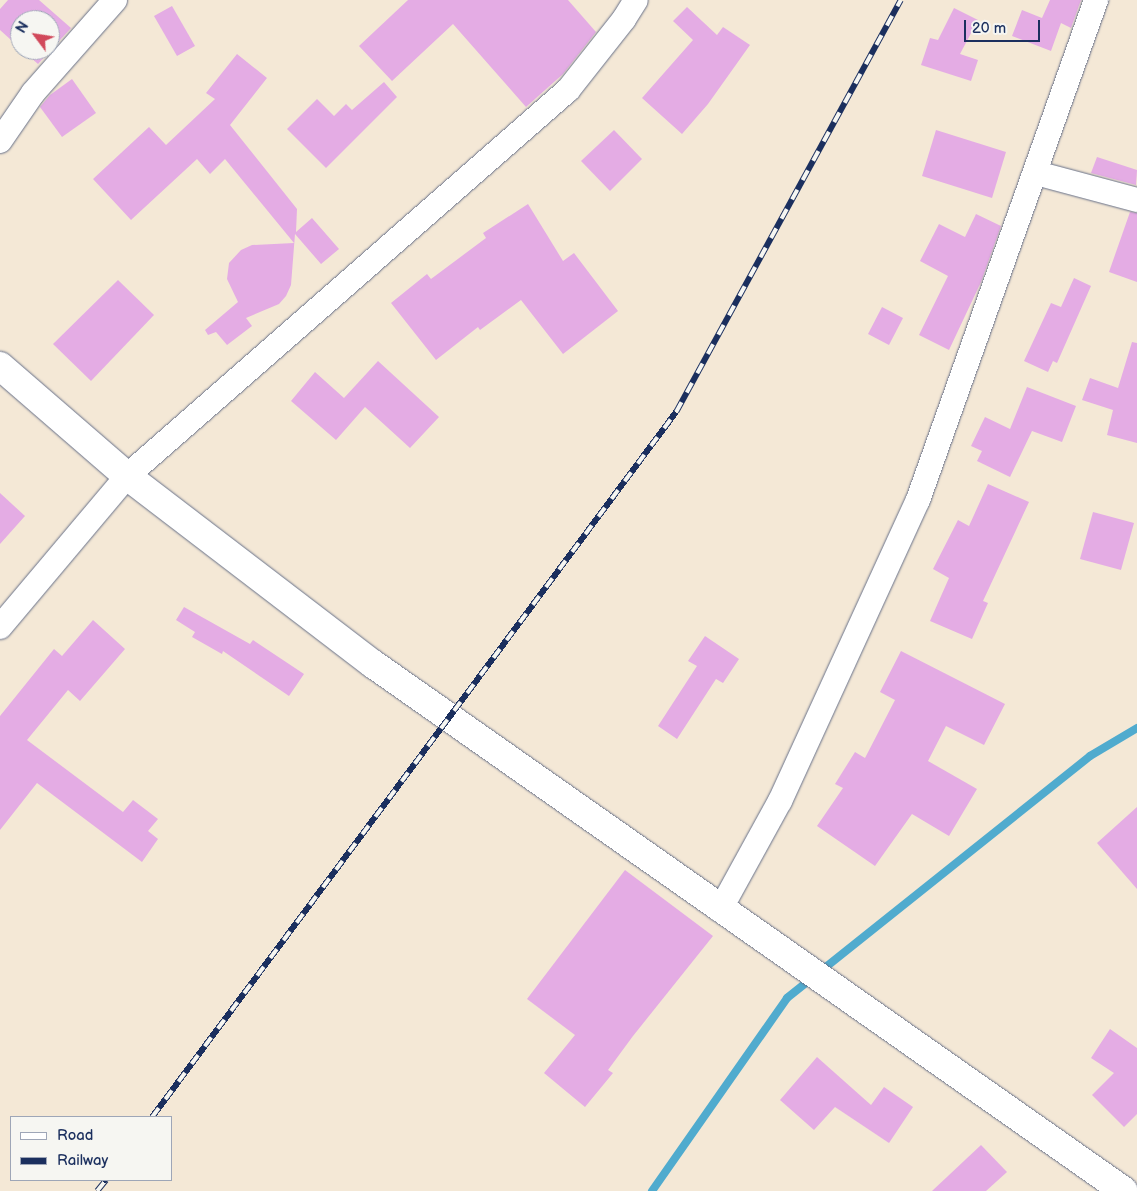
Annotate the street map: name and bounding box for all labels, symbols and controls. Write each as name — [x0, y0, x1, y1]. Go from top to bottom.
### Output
north arrow — [10, 10, 60, 60]
scale bar — [967, 10, 1043, 42]
text: N — [13, 19, 33, 36]
text: 20 m — [972, 19, 1006, 38]
legend — [10, 1116, 172, 1181]
text: Road — [57, 1126, 93, 1145]
text: Railway — [57, 1151, 108, 1170]

